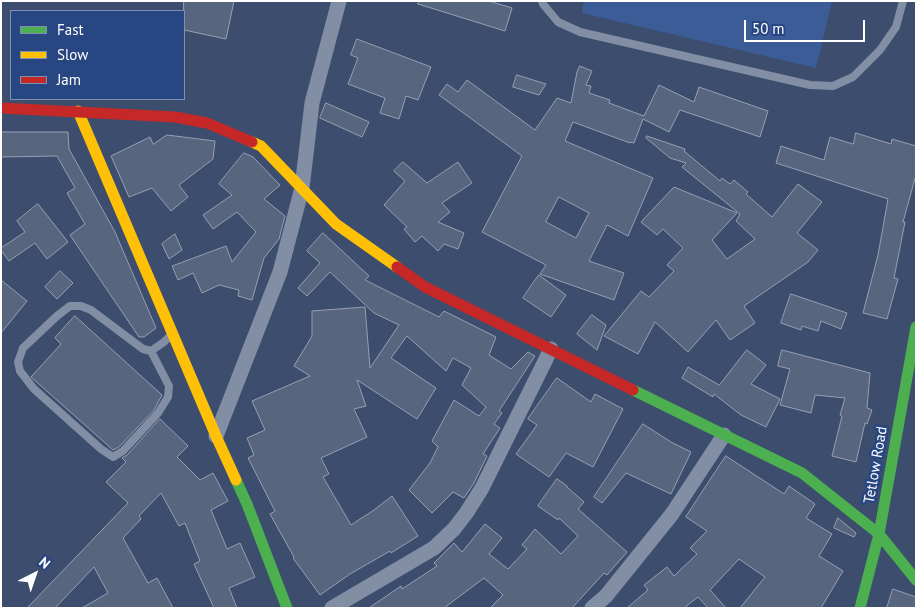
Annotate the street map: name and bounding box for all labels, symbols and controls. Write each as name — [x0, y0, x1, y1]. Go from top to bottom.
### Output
legend — [10, 10, 185, 100]
scale bar — [747, 10, 868, 42]
text: 50 m — [752, 19, 785, 38]
text: Fast — [57, 20, 84, 39]
text: Slow — [57, 45, 88, 64]
text: Jam — [57, 70, 81, 89]
street label: Tetlow Road — [860, 425, 892, 505]
north arrow — [10, 549, 60, 599]
text: N — [35, 553, 54, 572]

